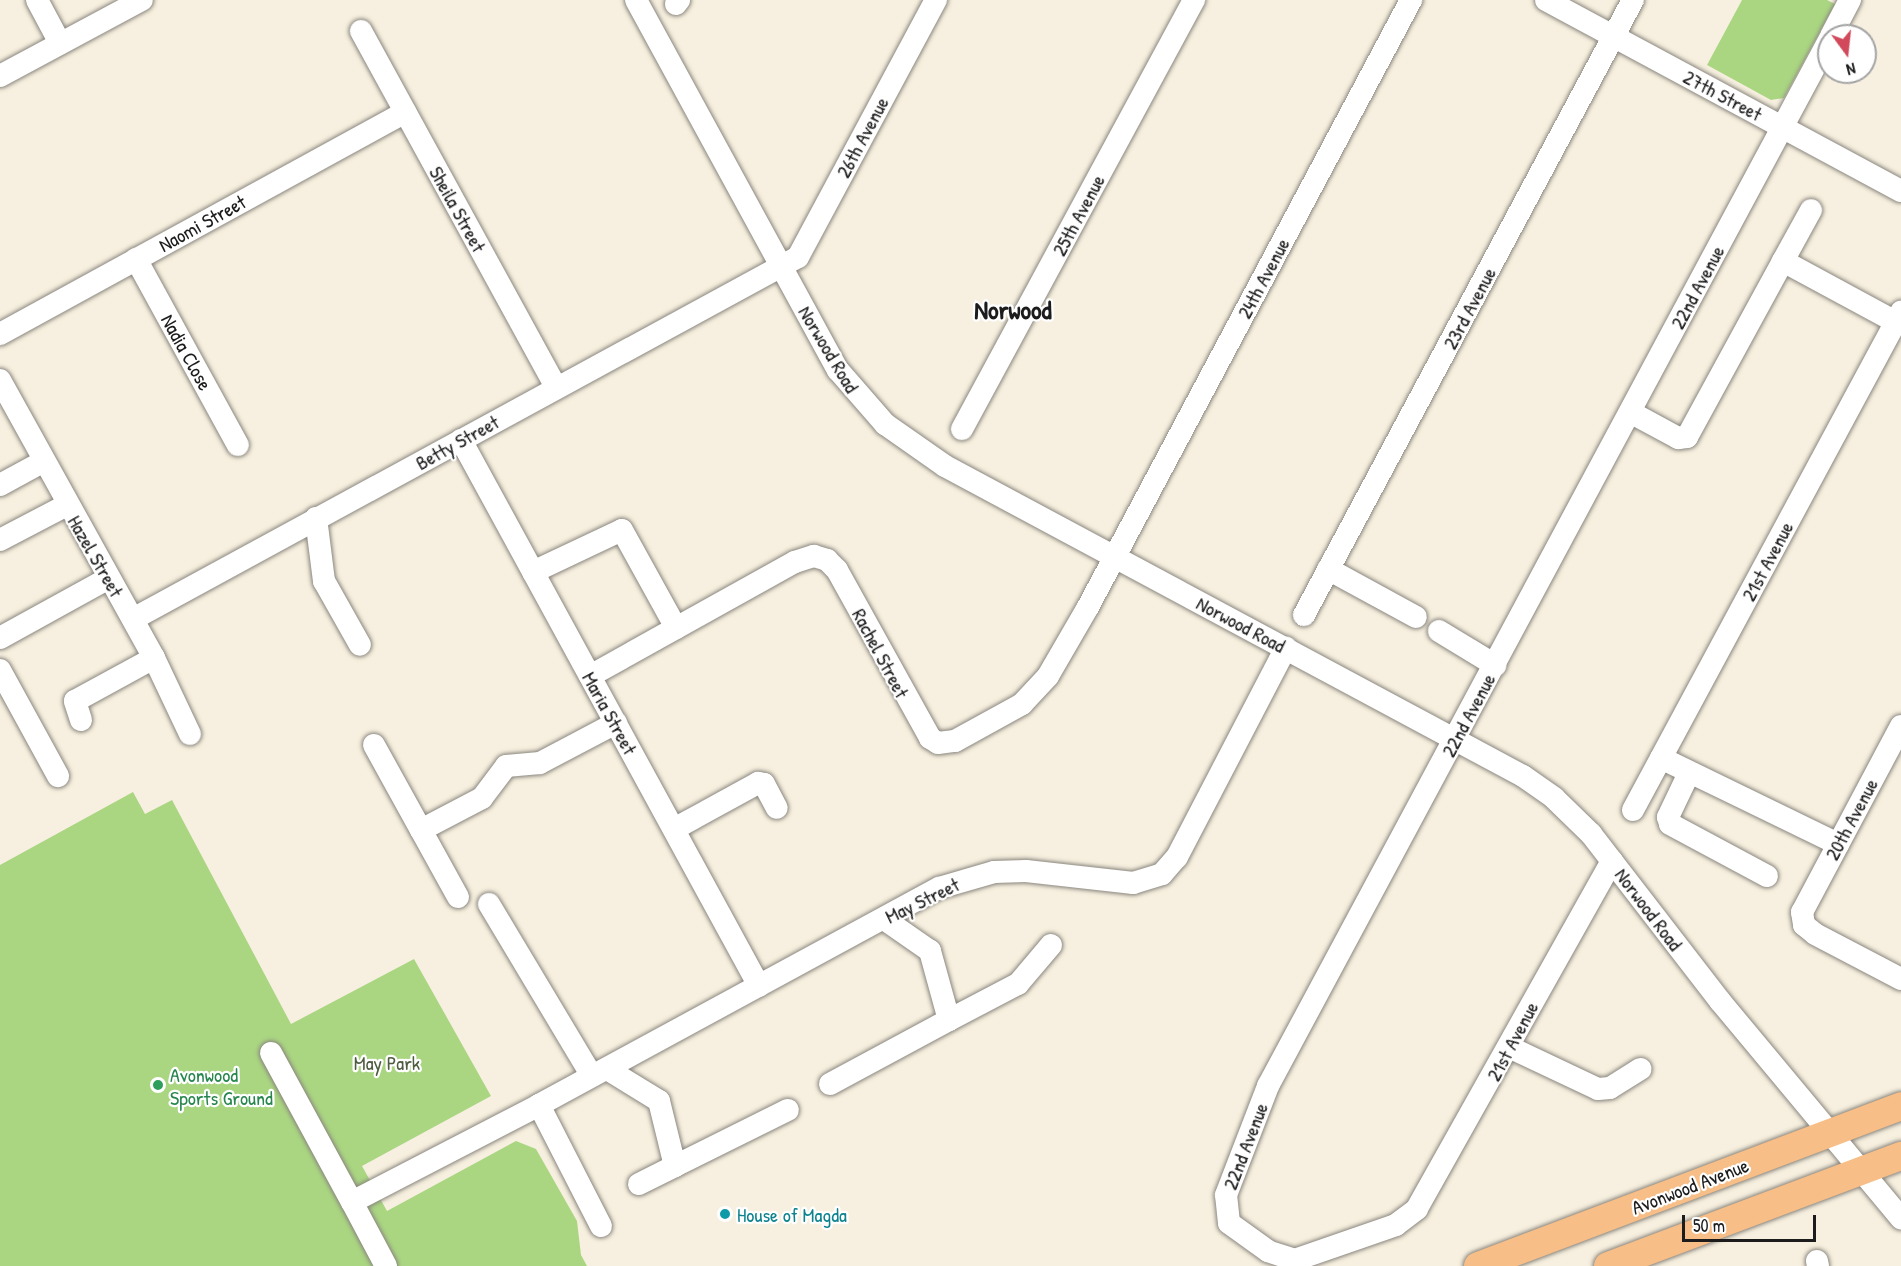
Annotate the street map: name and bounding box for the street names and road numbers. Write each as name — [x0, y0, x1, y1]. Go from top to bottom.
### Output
street label: 27th Street — [1680, 64, 1766, 126]
street label: 26th Avenue — [831, 93, 893, 181]
street label: Sheila Street — [425, 162, 491, 256]
street label: 25th Avenue — [1047, 170, 1109, 260]
street label: Naomi Street — [154, 189, 250, 257]
street label: 24th Avenue — [1232, 234, 1294, 322]
street label: 22nd Avenue — [1665, 241, 1729, 333]
street label: 23rd Avenue — [1437, 263, 1501, 353]
street label: Norwood Road — [794, 301, 864, 397]
street label: Nadia Close — [156, 310, 218, 394]
street label: Betty Street — [411, 409, 503, 475]
street label: Hazel Street — [63, 511, 129, 601]
street label: 21st Avenue — [1736, 517, 1798, 605]
street label: Norwood Road — [1193, 591, 1289, 657]
street label: Rachel Street — [848, 604, 914, 702]
street label: Maria Street — [577, 667, 643, 759]
street label: 22nd Avenue — [1436, 669, 1500, 761]
street label: 20th Avenue — [1820, 774, 1882, 864]
street label: Norwood Road — [1610, 863, 1688, 955]
street label: May Street — [881, 872, 963, 928]
street label: 21st Avenue — [1481, 997, 1543, 1085]
street label: 22nd Avenue — [1218, 1099, 1272, 1193]
street label: Avonwood Avenue — [1628, 1153, 1752, 1219]

